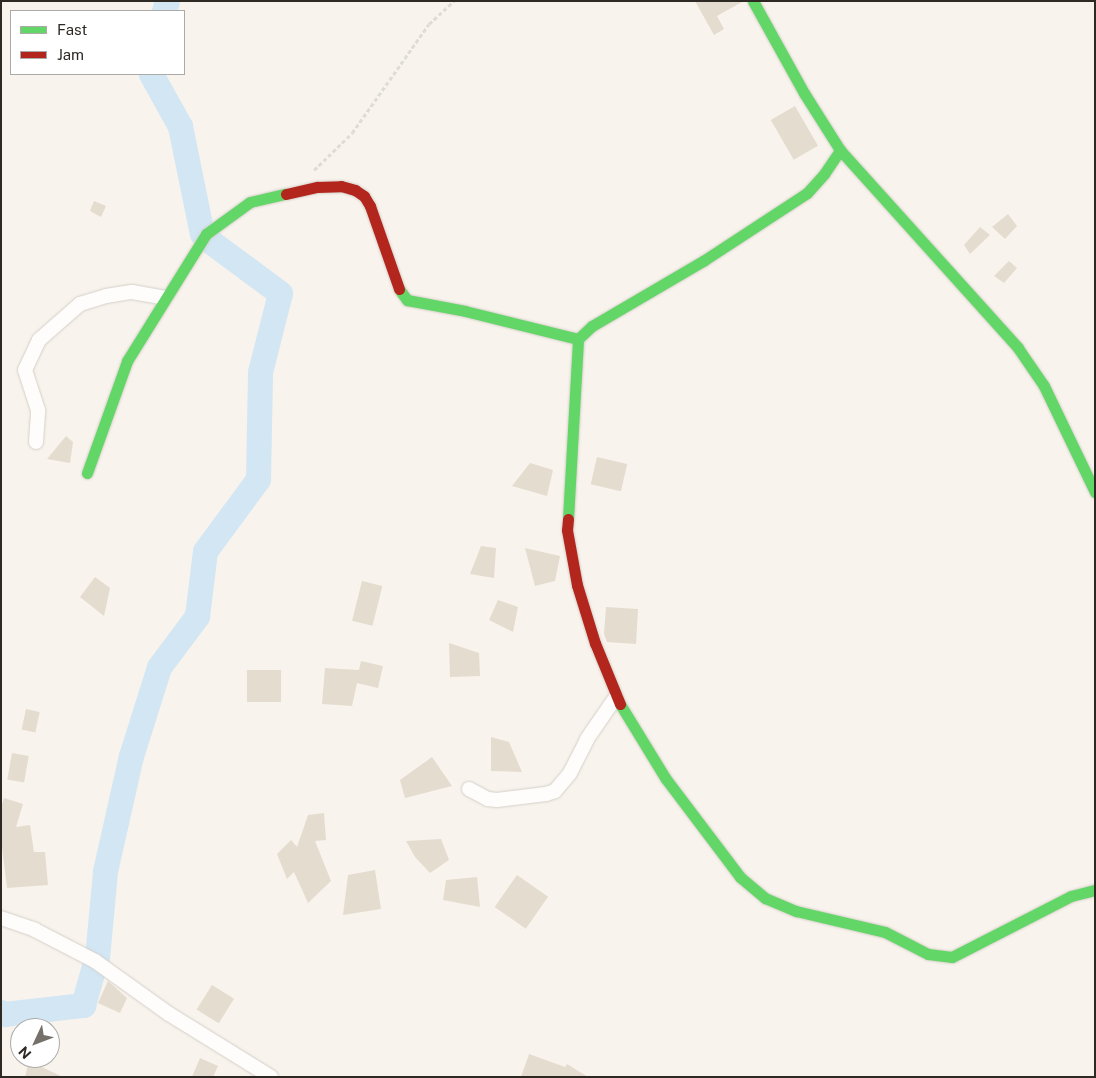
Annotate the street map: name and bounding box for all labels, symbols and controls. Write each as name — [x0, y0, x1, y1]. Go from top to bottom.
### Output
legend — [10, 10, 185, 75]
text: Fast — [57, 21, 87, 38]
text: Jam — [57, 46, 84, 63]
north arrow — [10, 1018, 60, 1068]
text: N — [15, 1043, 34, 1062]

